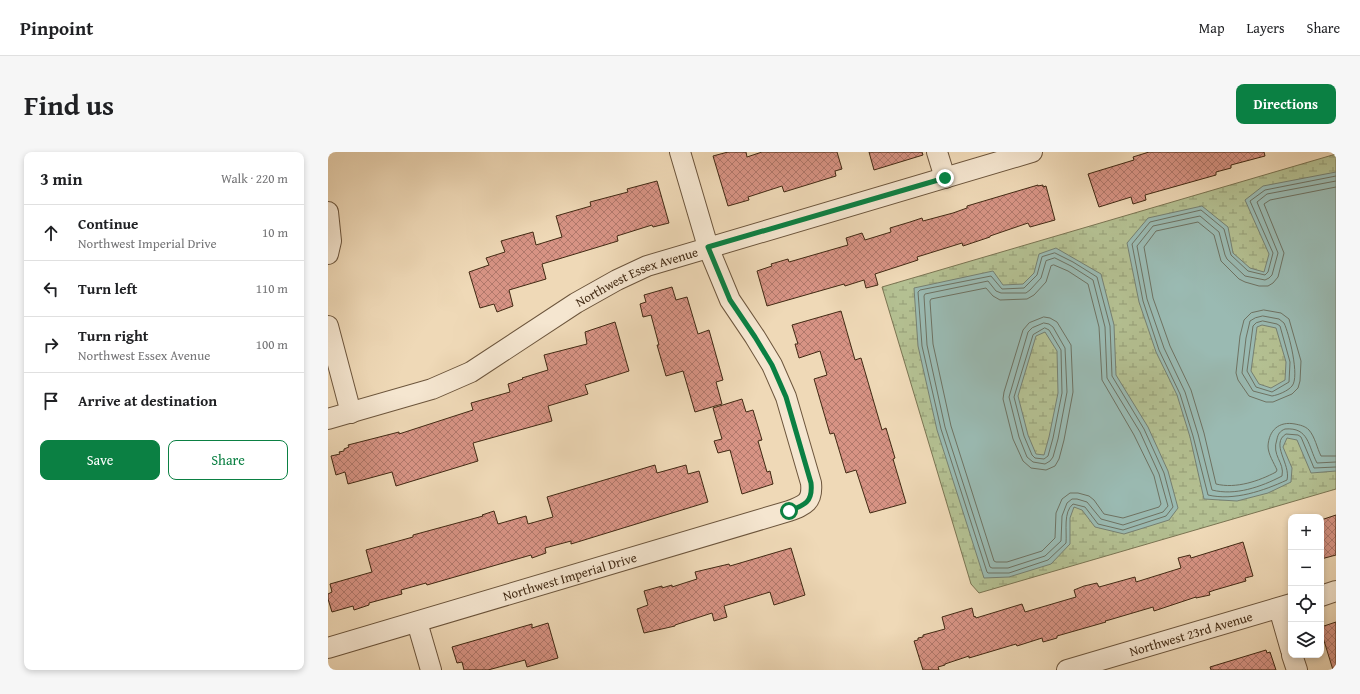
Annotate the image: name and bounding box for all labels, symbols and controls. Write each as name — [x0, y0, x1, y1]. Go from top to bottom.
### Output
text: Pinpoint — [20, 14, 93, 42]
text: Map — [1199, 18, 1225, 38]
text: Layers — [1247, 18, 1285, 38]
text: Share — [1307, 18, 1340, 38]
text: Find us — [24, 84, 114, 125]
button: Directions — [1236, 84, 1336, 124]
text: 3 min — [40, 166, 82, 191]
text: Walk · 220 m — [221, 169, 288, 188]
route end — [936, 169, 954, 187]
text: Continue — [78, 213, 139, 234]
icon: ahead — [40, 222, 62, 244]
text: 10 m — [262, 223, 288, 242]
text: Northwest Imperial Drive — [78, 234, 217, 253]
street label: Northwest Essex Avenue — [572, 242, 700, 311]
icon: left — [40, 278, 62, 300]
text: Turn left — [78, 278, 137, 299]
text: 110 m — [256, 279, 288, 298]
text: Turn right — [78, 325, 149, 346]
icon: right — [40, 334, 62, 356]
text: 100 m — [256, 335, 288, 354]
text: Northwest Essex Avenue — [78, 346, 210, 365]
icon: arrive — [40, 390, 62, 412]
text: Arrive at destination — [78, 390, 217, 411]
button: Save — [40, 440, 160, 480]
button: Share — [168, 440, 288, 480]
route start — [780, 502, 798, 520]
map controls — [1288, 514, 1324, 658]
button: + — [1288, 514, 1324, 550]
street label: Northwest Imperial Drive — [500, 547, 639, 605]
button: − — [1288, 550, 1324, 586]
button: locate — [1288, 586, 1324, 622]
street label: Northwest 23rd Avenue — [1127, 606, 1255, 661]
button: layers — [1288, 622, 1324, 658]

